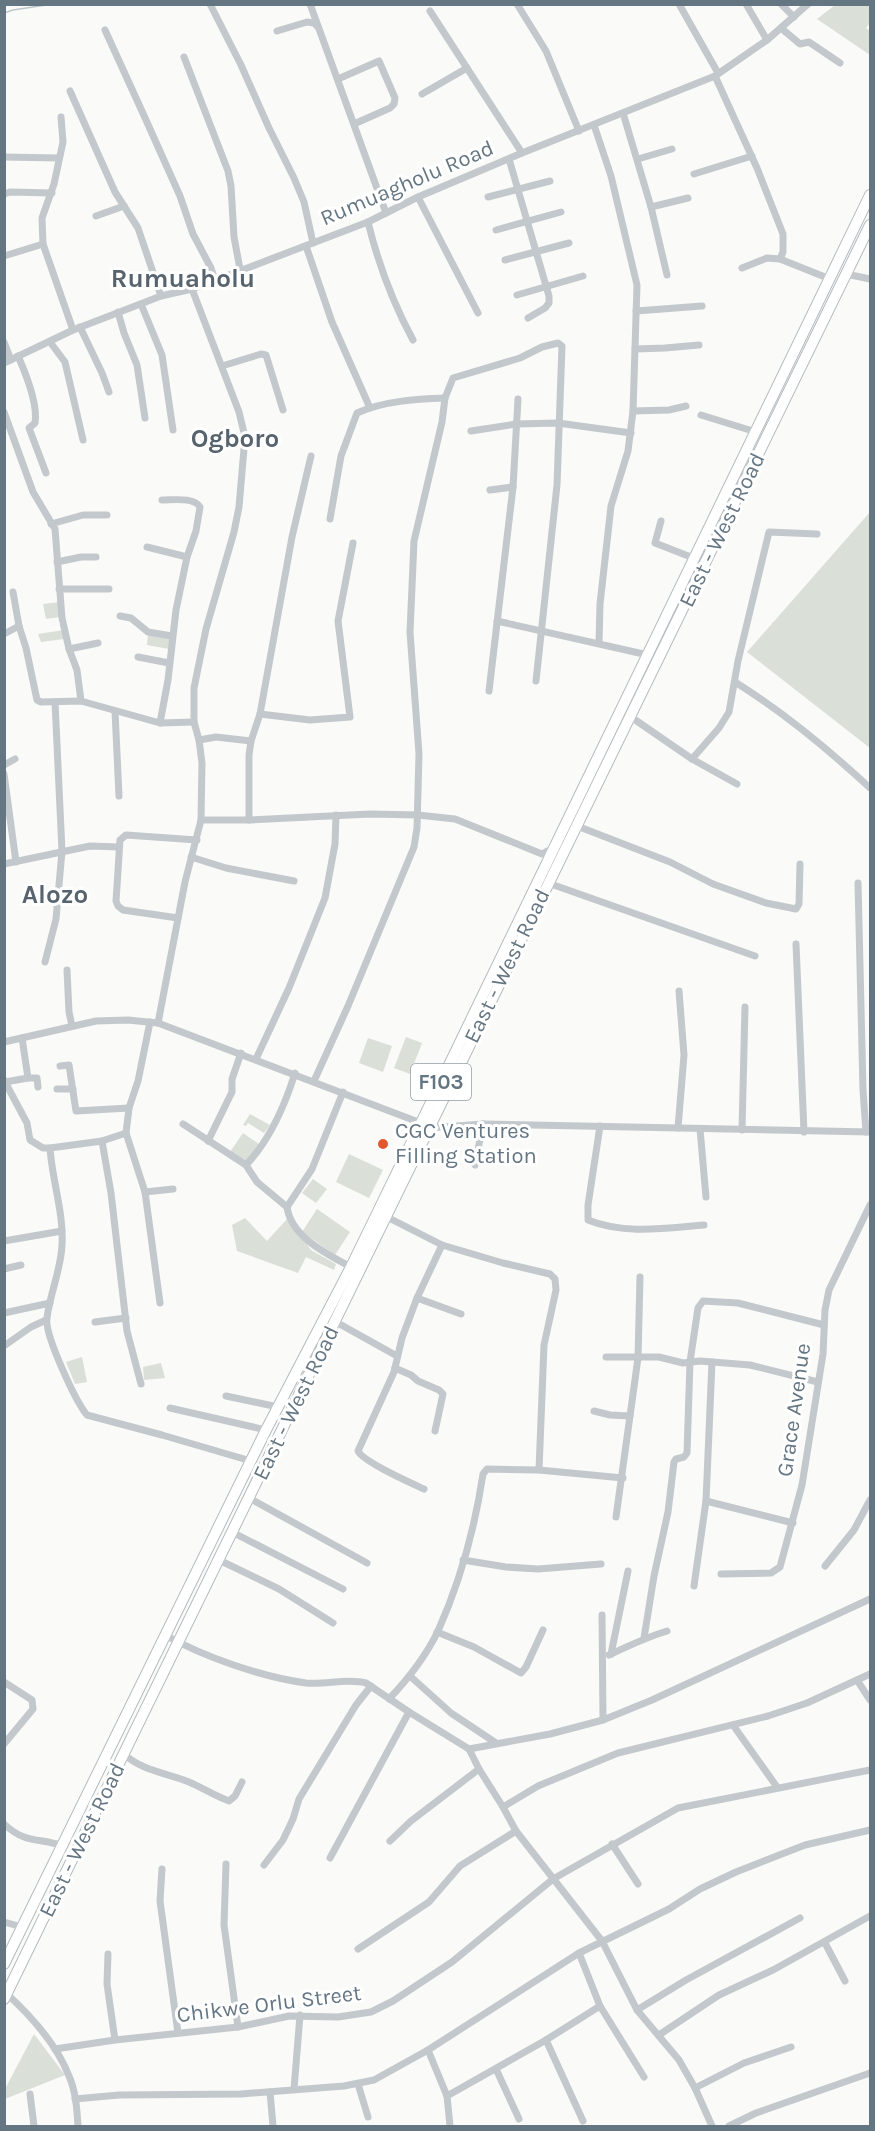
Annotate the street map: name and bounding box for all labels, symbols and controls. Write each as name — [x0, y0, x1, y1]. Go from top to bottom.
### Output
street label: Rumuagholu Road — [316, 135, 498, 231]
district label: Rumuaholu — [111, 263, 255, 294]
district label: Ogboro — [191, 423, 279, 454]
street label: East - West Road — [673, 449, 771, 611]
district label: Alozo — [22, 879, 88, 910]
street label: East - West Road — [458, 885, 556, 1047]
road number: F103 — [411, 1064, 471, 1100]
place label: CGC Ventures Filling Station — [395, 1118, 537, 1169]
marker: CGC Ventures Filling Station — [376, 1137, 390, 1151]
street label: East - West Road — [247, 1322, 345, 1484]
street label: Grace Avenue — [772, 1342, 816, 1478]
street label: East - West Road — [33, 1759, 131, 1921]
street label: Chikwe Orlu Street — [175, 1980, 363, 2028]

